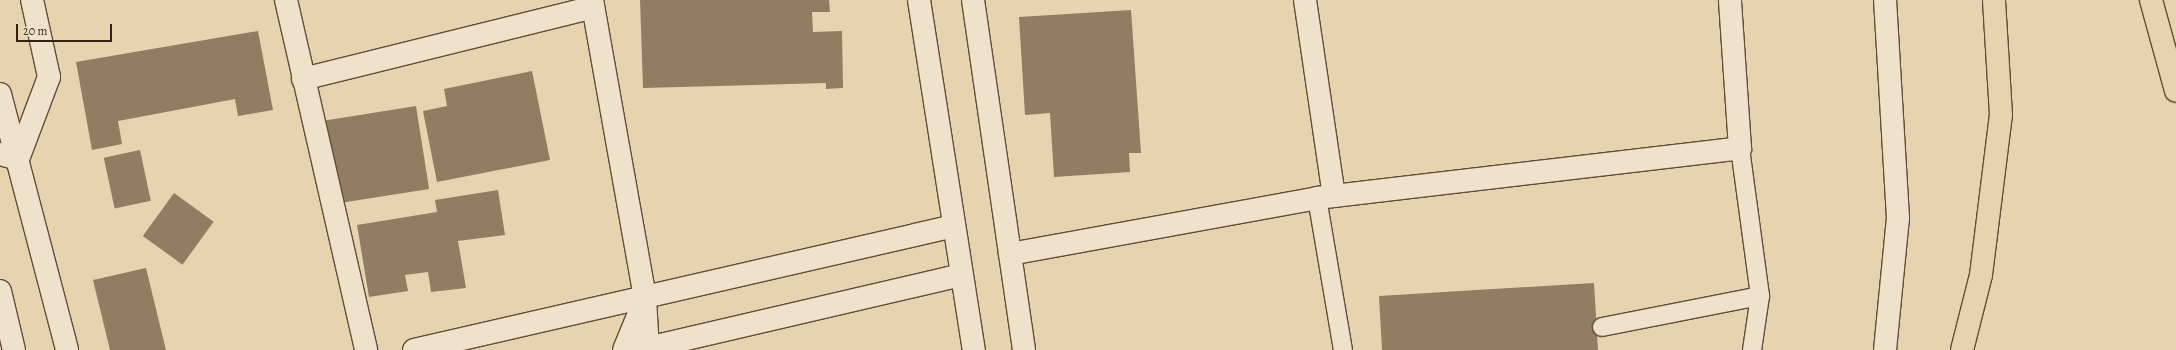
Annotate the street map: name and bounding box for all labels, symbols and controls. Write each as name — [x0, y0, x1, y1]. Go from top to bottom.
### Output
scale bar — [18, 16, 114, 42]
text: 20 m — [23, 23, 47, 39]

